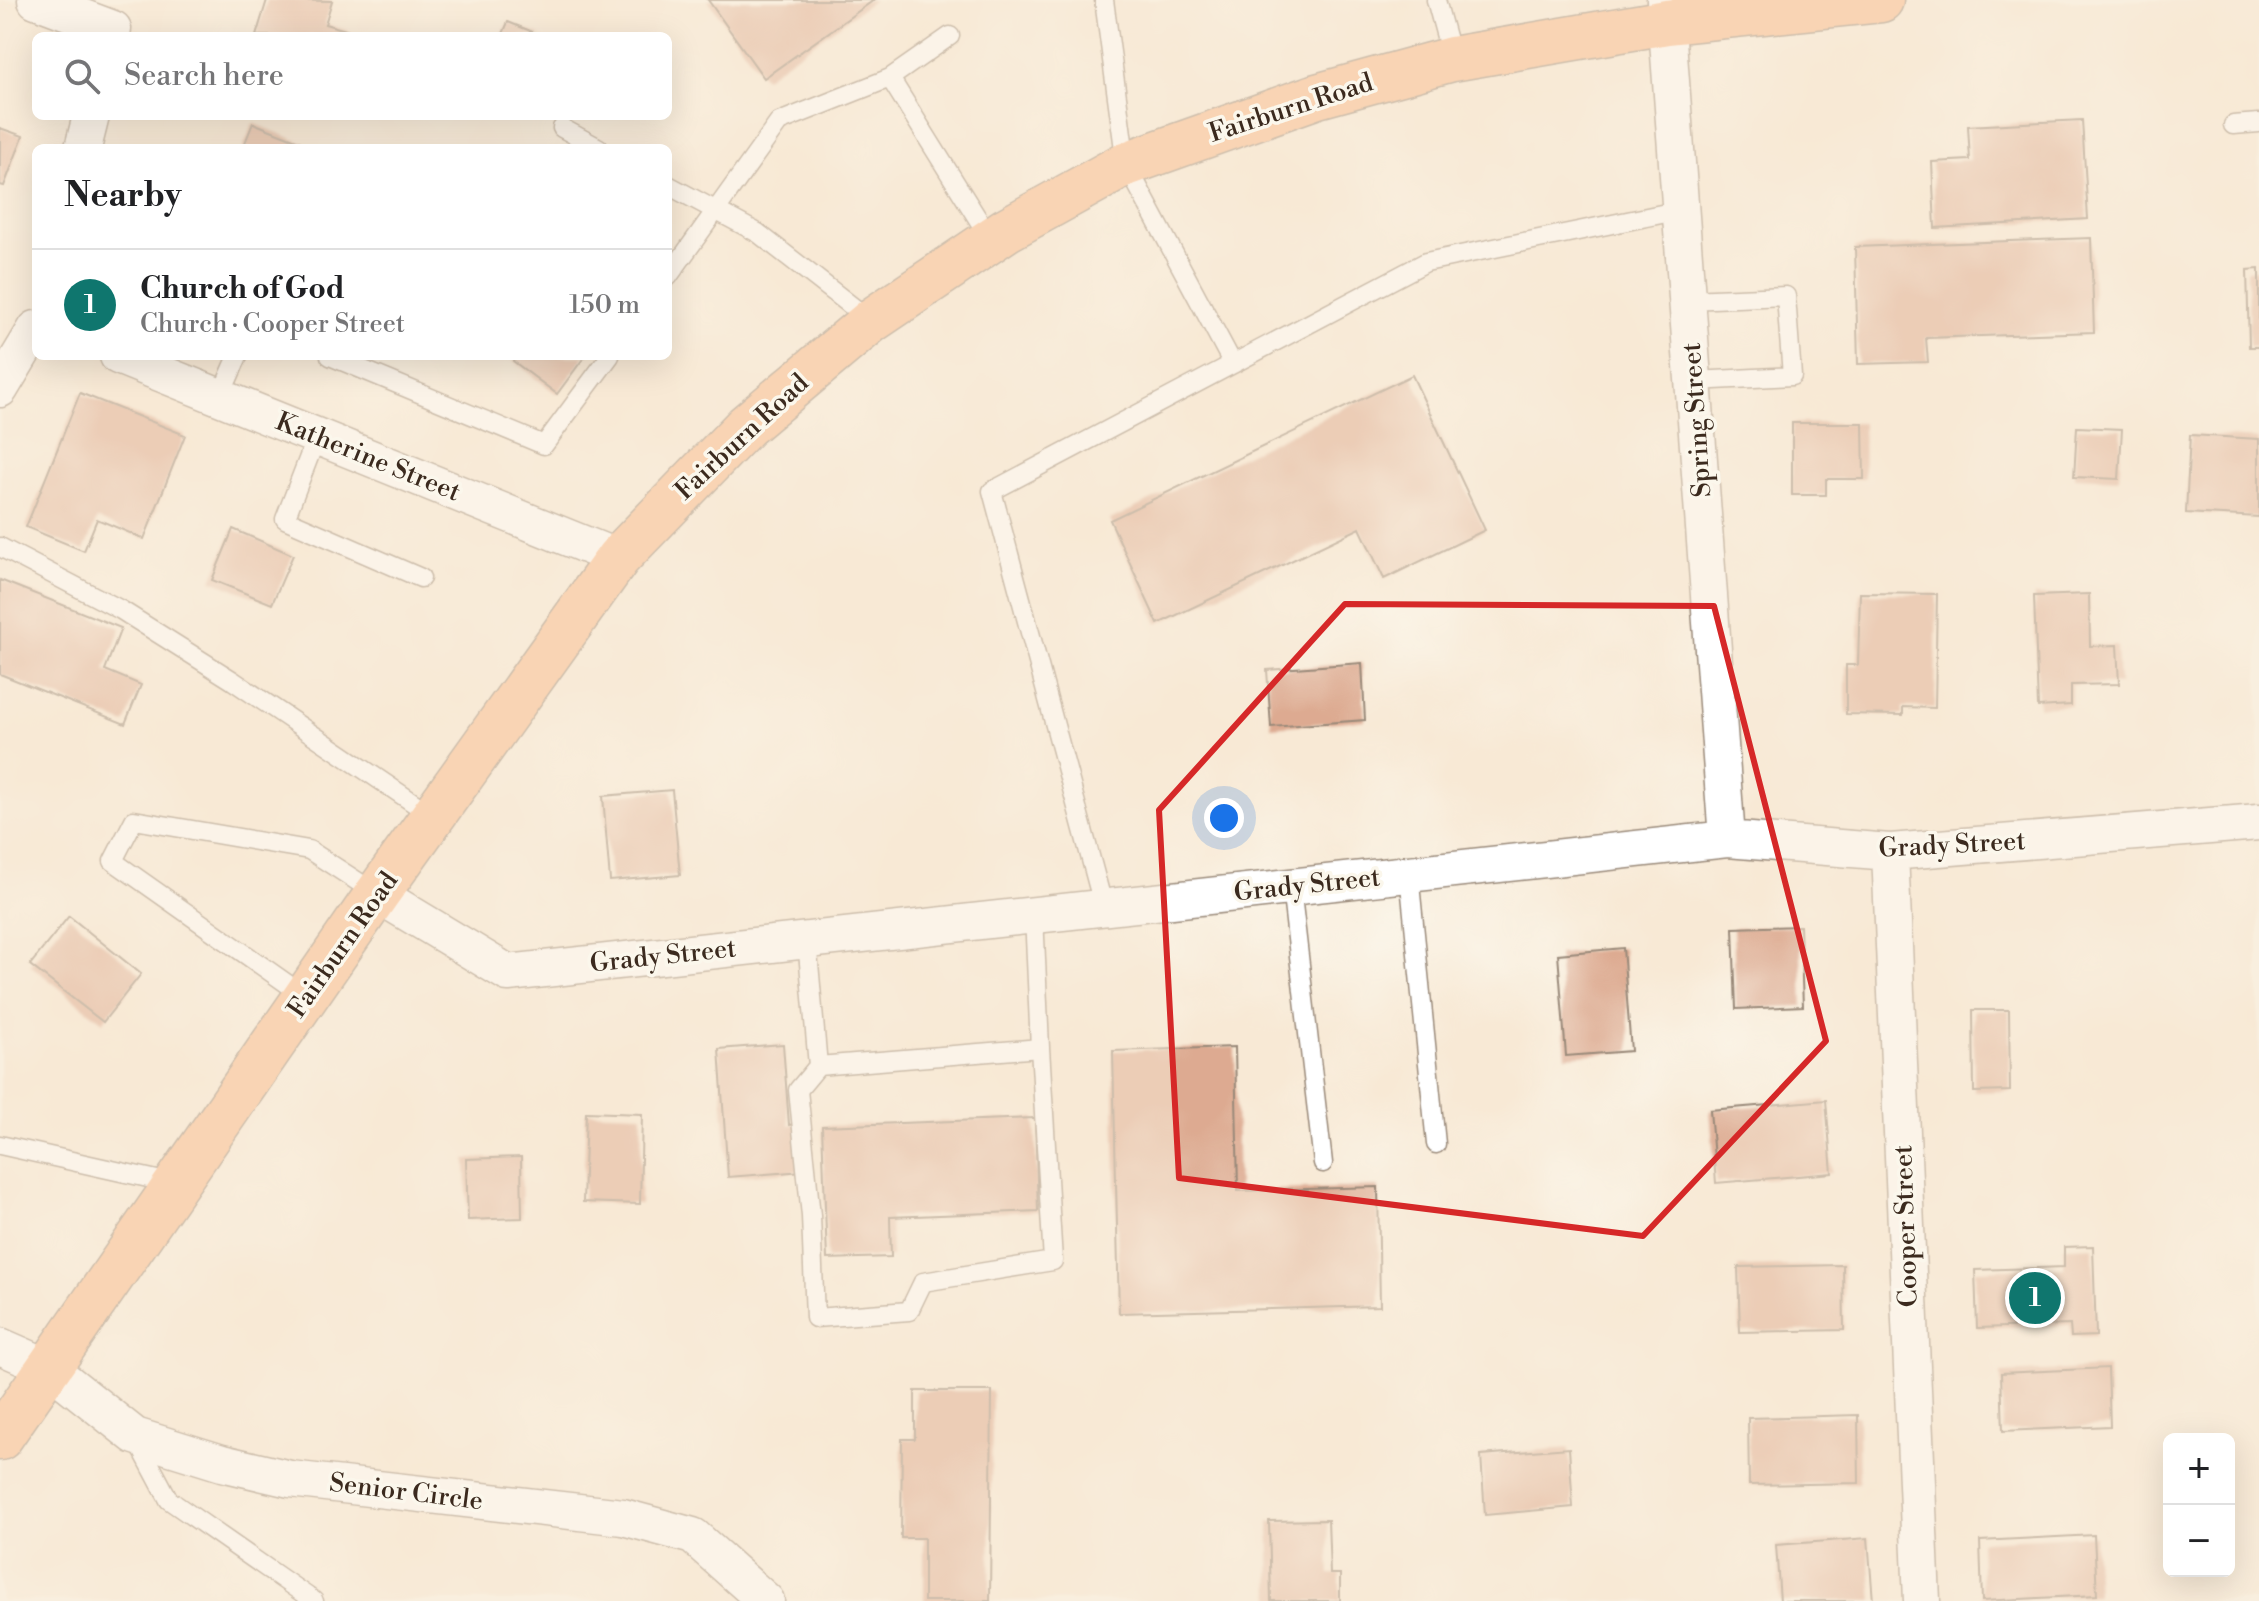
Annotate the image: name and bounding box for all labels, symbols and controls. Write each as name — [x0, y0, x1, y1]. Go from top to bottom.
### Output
search box — [32, 32, 672, 120]
icon: search — [60, 54, 104, 98]
text: Search here — [124, 57, 284, 95]
street label: Fairburn Road — [1205, 66, 1377, 150]
text: Nearby — [64, 175, 182, 217]
text: Church of God — [140, 270, 345, 308]
text: 1 — [84, 289, 96, 321]
text: 150 m — [569, 289, 640, 321]
text: Church · Cooper Street — [140, 308, 405, 340]
street label: Spring Street — [1676, 341, 1718, 499]
street label: Fairburn Road — [669, 367, 815, 507]
street label: Katherine Street — [271, 405, 465, 509]
your location — [1204, 798, 1244, 838]
street label: Grady Street — [1878, 825, 2026, 865]
street label: Grady Street — [1232, 861, 1382, 909]
street label: Fairburn Road — [281, 866, 405, 1024]
street label: Grady Street — [588, 932, 738, 980]
street label: Cooper Street — [1887, 1144, 1925, 1308]
pin: 1 — [2009, 1268, 2061, 1328]
map controls — [2163, 1433, 2235, 1577]
button: + — [2163, 1433, 2235, 1505]
street label: Senior Circle — [327, 1467, 485, 1517]
button: − — [2163, 1505, 2235, 1577]

